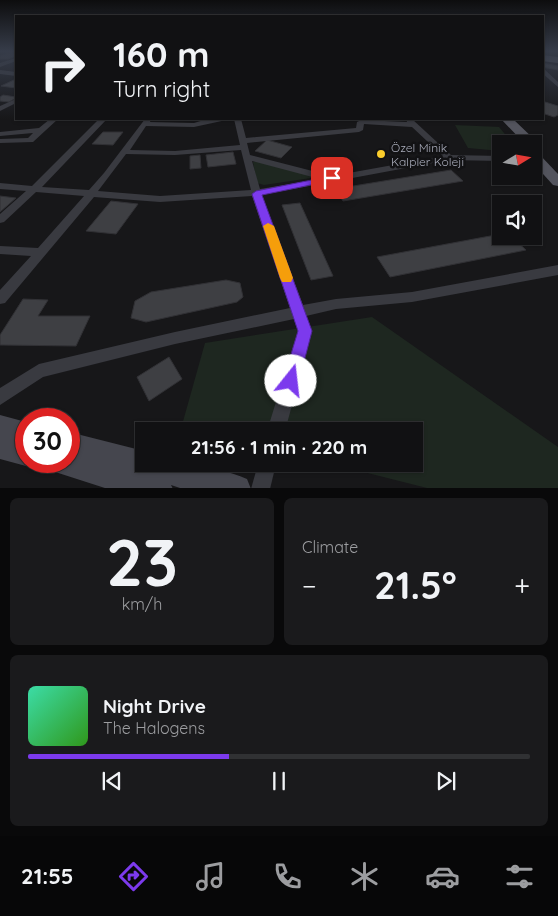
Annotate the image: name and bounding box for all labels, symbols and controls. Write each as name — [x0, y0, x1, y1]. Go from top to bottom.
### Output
text: 160 m — [113, 32, 210, 76]
icon: right — [30, 35, 95, 100]
text: Turn right — [113, 75, 210, 103]
north arrow — [492, 135, 542, 185]
map controls — [492, 135, 542, 245]
place label: Özel Minik Kalpler Koleji — [391, 140, 464, 169]
marker: Özel Minik Kalpler Koleji — [375, 148, 387, 160]
pin — [311, 157, 353, 199]
icon: arrive — [318, 164, 346, 192]
button: sound — [492, 195, 542, 245]
position arrow — [264, 354, 316, 406]
speed limit sign: 30 — [15, 408, 80, 473]
text: 21:56 · 1 min · 220 m — [191, 435, 367, 459]
text: 23 — [106, 521, 178, 602]
text: Climate — [302, 537, 358, 557]
text: 21.5° — [374, 561, 457, 609]
text: − — [302, 568, 317, 603]
text: + — [514, 568, 530, 603]
text: km/h — [122, 594, 162, 614]
text: Night Drive — [103, 694, 206, 718]
text: The Halogens — [103, 718, 205, 738]
icon: previous — [98, 767, 126, 795]
icon: pause — [265, 767, 293, 795]
icon: next — [432, 767, 460, 795]
icon: directions — [116, 859, 151, 894]
icon: music — [193, 859, 228, 894]
icon: phone — [270, 859, 305, 894]
icon: climate — [347, 859, 382, 894]
icon: car — [425, 859, 460, 894]
icon: filters — [502, 859, 537, 894]
text: 21:55 — [21, 862, 74, 890]

